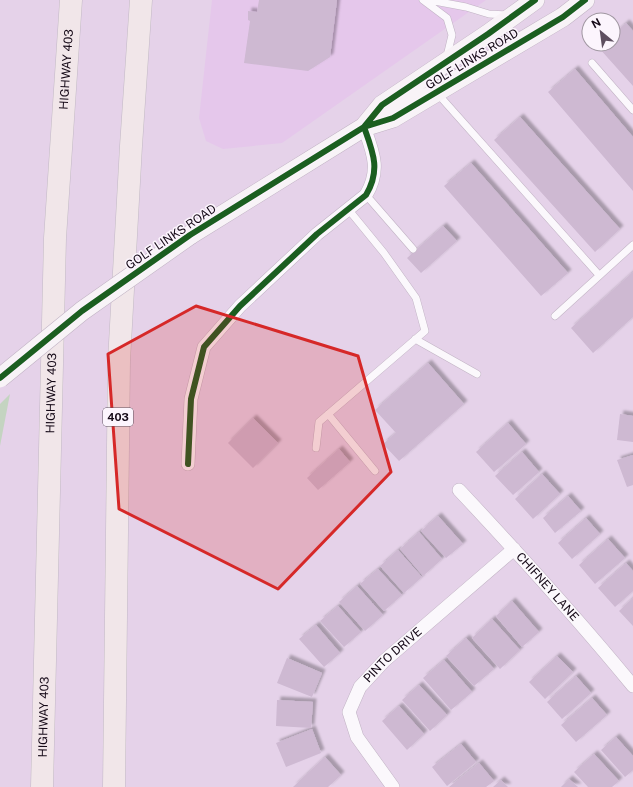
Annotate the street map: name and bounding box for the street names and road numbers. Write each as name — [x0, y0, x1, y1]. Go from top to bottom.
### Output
street label: GOLF LINKS ROAD — [423, 26, 521, 92]
street label: HIGHWAY 403 — [57, 29, 76, 110]
street label: GOLF LINKS ROAD — [123, 202, 219, 272]
street label: HIGHWAY 403 — [43, 353, 59, 434]
road number: 403 — [103, 408, 133, 426]
street label: CHIFNEY LANE — [513, 550, 582, 624]
street label: PINTO DRIVE — [361, 625, 425, 685]
street label: HIGHWAY 403 — [36, 676, 52, 758]

